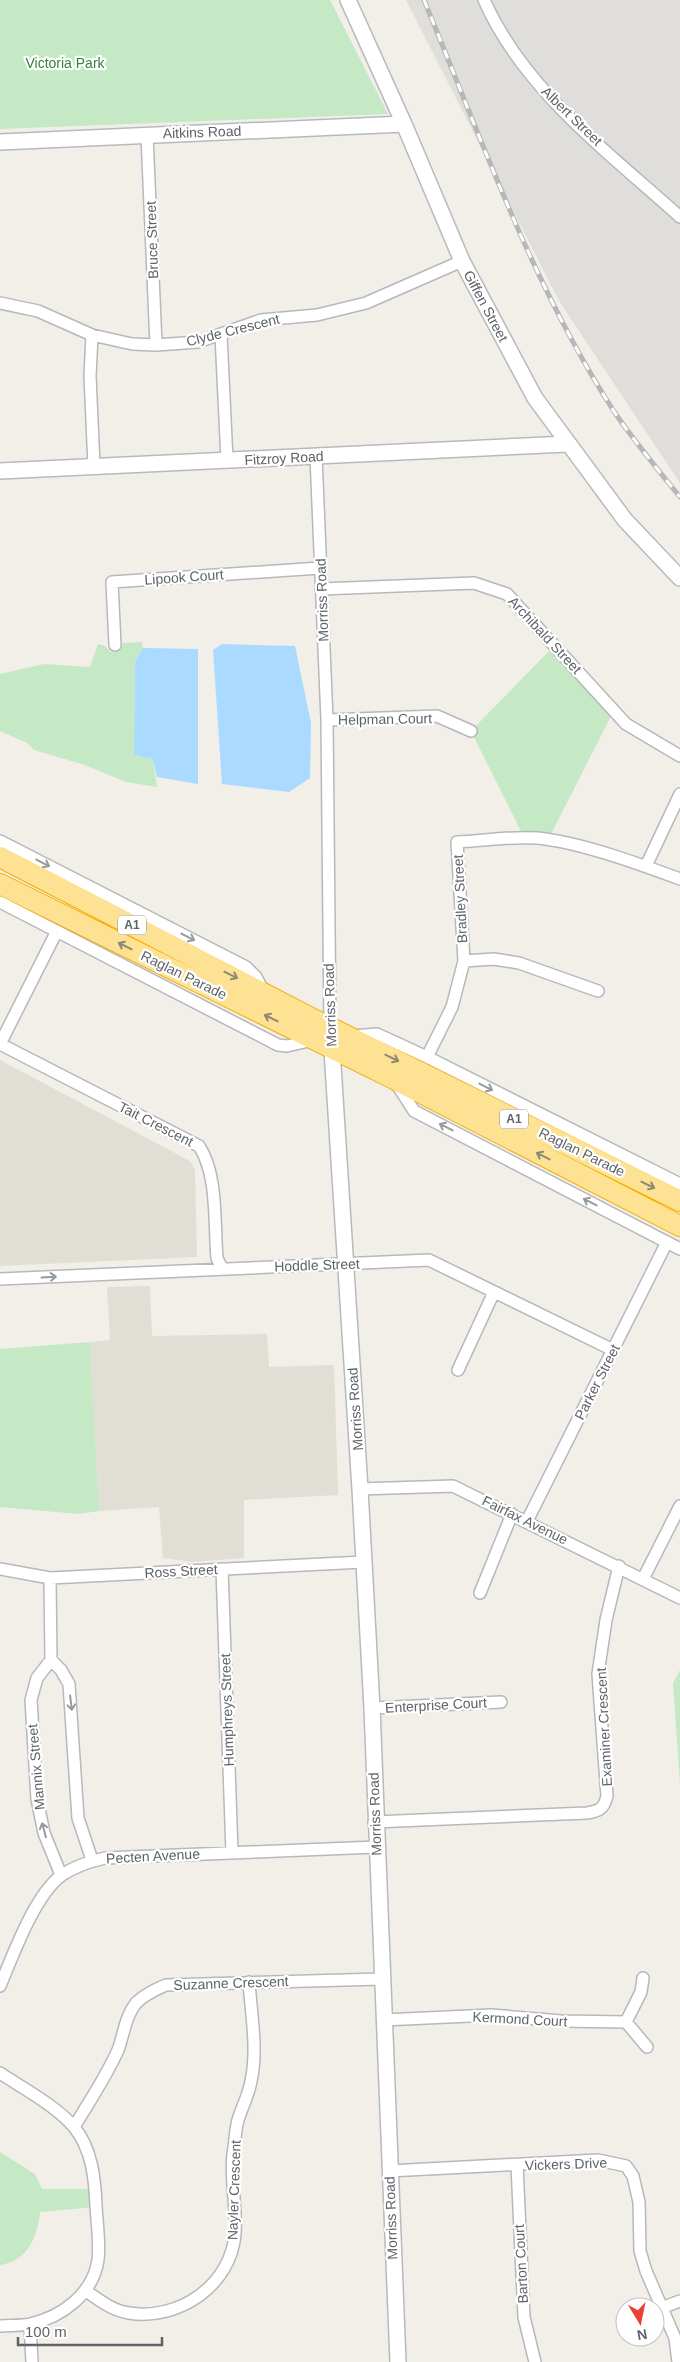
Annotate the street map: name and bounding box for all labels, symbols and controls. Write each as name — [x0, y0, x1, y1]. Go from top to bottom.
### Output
park label: Victoria Park — [25, 55, 106, 71]
street label: Albert Street — [538, 83, 606, 149]
street label: Aitkins Road — [162, 123, 242, 141]
street label: Bruce Street — [143, 201, 161, 279]
street label: Giffen Street — [461, 268, 512, 344]
street label: Clyde Crescent — [185, 311, 281, 349]
street label: Fitzroy Road — [244, 448, 324, 468]
street label: Morriss Road — [313, 558, 331, 642]
street label: Lipook Court — [144, 566, 224, 588]
street label: Archibald Street — [505, 593, 585, 677]
street label: Helpman Court — [338, 710, 432, 728]
street label: Bradley Street — [450, 854, 470, 944]
one-way arrow — [36, 858, 51, 868]
road number: A1 — [118, 916, 146, 934]
one-way arrow — [180, 933, 195, 942]
one-way arrow — [118, 940, 133, 950]
street label: Raglan Parade — [139, 947, 230, 1003]
street label: Morriss Road — [321, 963, 339, 1047]
one-way arrow — [223, 970, 238, 980]
one-way arrow — [264, 1013, 279, 1022]
one-way arrow — [385, 1053, 400, 1063]
one-way arrow — [478, 1083, 493, 1092]
street label: Tait Crescent — [116, 1098, 196, 1150]
road number: A1 — [500, 1110, 528, 1128]
one-way arrow — [439, 1122, 454, 1132]
street label: Raglan Parade — [537, 1124, 628, 1180]
one-way arrow — [536, 1151, 551, 1161]
one-way arrow — [640, 1180, 655, 1190]
one-way arrow — [583, 1197, 598, 1207]
street label: Hoddle Street — [274, 1256, 360, 1274]
one-way arrow — [40, 1272, 56, 1281]
street label: Parker Street — [571, 1342, 623, 1422]
street label: Morriss Road — [344, 1367, 366, 1451]
street label: Fairfax Avenue — [480, 1492, 571, 1548]
street label: Ross Street — [144, 1561, 218, 1581]
street label: Humphreys Street — [217, 1653, 237, 1767]
street label: Examiner Crescent — [593, 1667, 615, 1787]
street label: Enterprise Court — [385, 1694, 487, 1716]
one-way arrow — [66, 1695, 76, 1711]
street label: Mannix Street — [24, 1723, 48, 1811]
street label: Morriss Road — [366, 1772, 384, 1856]
one-way arrow — [38, 1822, 48, 1838]
street label: Pecten Avenue — [106, 1846, 201, 1866]
street label: Suzanne Crescent — [173, 1973, 289, 1993]
street label: Kermond Court — [472, 2009, 568, 2029]
street label: Nayler Crescent — [224, 2139, 244, 2240]
street label: Vickers Drive — [525, 2155, 608, 2173]
street label: Morriss Road — [382, 2176, 400, 2260]
street label: Barton Court — [511, 2224, 531, 2304]
north arrow — [615, 2297, 665, 2347]
scale bar — [18, 2314, 161, 2346]
text: 100 m — [25, 2323, 67, 2340]
text: N — [636, 2326, 649, 2344]

